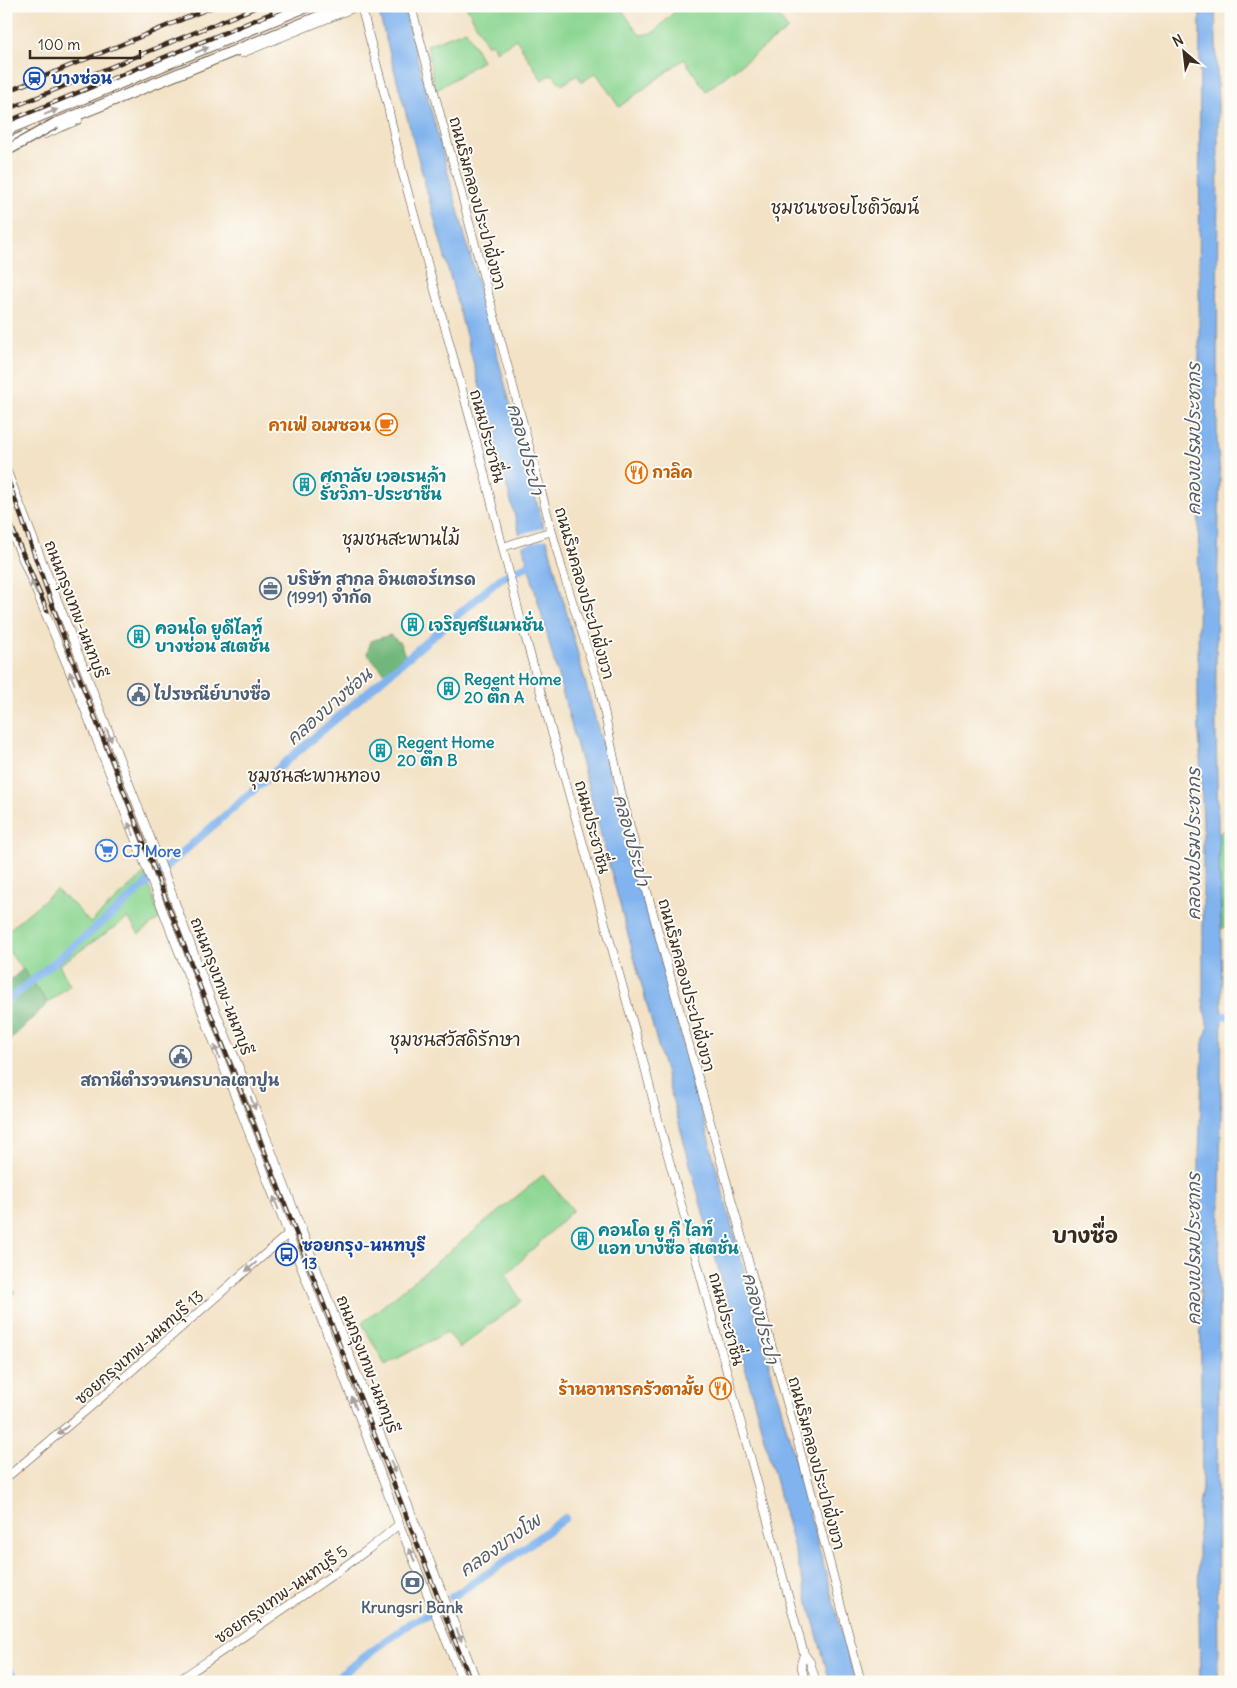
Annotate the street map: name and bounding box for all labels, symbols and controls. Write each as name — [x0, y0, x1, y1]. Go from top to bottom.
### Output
scale bar — [30, 28, 140, 60]
north arrow — [1160, 28, 1210, 78]
text: N — [1169, 30, 1186, 51]
text: 100 m — [38, 35, 80, 54]
one-way arrow — [195, 46, 210, 54]
station icon: บางซ่อน — [23, 66, 47, 90]
place label: บางซ่อน — [51, 68, 112, 88]
one-way arrow — [44, 107, 58, 115]
street label: ถนนริมคลองประปาฝั่งขวา — [445, 113, 515, 292]
district label: ชุมชนซอยโชติวัฒน์ — [771, 195, 919, 222]
water label: คลองเปรมประชากร — [1182, 361, 1205, 515]
street label: ถนนประชาชื่น — [466, 386, 515, 485]
water label: คลองประปา — [503, 401, 550, 498]
cafe icon: คาเฟ่ อเมซอน — [375, 413, 399, 437]
place label: คาเฟ่ อเมซอน — [269, 415, 371, 435]
restaurant icon: กาลิค — [624, 460, 648, 484]
place label: กาลิค — [652, 462, 693, 482]
place label: ศุภาลัย เวอเรนด้า รัชวิภา-ประชาชื่น — [320, 465, 446, 504]
building icon: ศุภาลัย เวอเรนด้า รัชวิภา-ประชาชื่น — [292, 473, 316, 497]
street label: ถนนริมคลองประปาฝั่งขวา — [551, 503, 623, 681]
district label: ชุมชนสะพานไม้ — [342, 526, 460, 553]
street label: ถนนกรุงเทพ-นนทบุรี — [38, 537, 112, 682]
place label: บริษัท สากล อินเตอร์เทรด (1991) จำกัด — [287, 568, 476, 608]
office icon: บริษัท สากล อินเตอร์เทรด (1991) จำกัด — [259, 576, 283, 600]
one-way arrow — [30, 580, 38, 594]
place label: เจริญศรีแมนชั่น — [428, 610, 544, 635]
building icon: เจริญศรีแมนชั่น — [400, 613, 424, 637]
place label: คอนโด ยูดีไลท์ บางซ่อน สเตชั่น — [155, 617, 270, 656]
building icon: คอนโด ยูดีไลท์ บางซ่อน สเตชั่น — [127, 625, 151, 649]
water label: คลองบางซ่อน — [281, 662, 377, 749]
place label: Regent Home 20 ตึก A — [464, 669, 562, 707]
one-way arrow — [68, 670, 75, 685]
building icon: Regent Home 20 ตึก A — [436, 676, 460, 700]
place label: ไปรษณีย์บางซื่อ — [153, 678, 271, 704]
public building icon: ไปรษณีย์บางซื่อ — [126, 682, 150, 706]
one-way arrow — [105, 728, 113, 743]
place label: Regent Home 20 ตึก B — [397, 732, 495, 770]
building icon: Regent Home 20 ตึก B — [369, 739, 393, 763]
district label: ชุมชนสะพานทอง — [247, 764, 381, 790]
water label: คลองเปรมประชากร — [1182, 766, 1205, 920]
street label: ถนนประชาชื่น — [571, 777, 620, 876]
water label: คลองประปา — [609, 792, 656, 889]
one-way arrow — [126, 822, 134, 836]
supermarket icon: CJ More — [94, 839, 118, 863]
place label: CJ More — [122, 841, 182, 861]
street label: ถนนริมคลองประปาฝั่งขวา — [654, 895, 724, 1074]
street label: ถนนกรุงเทพ-นนทบุรี — [184, 914, 258, 1059]
district label: ชุมชนสวัสดิรักษา — [390, 1028, 520, 1054]
public building icon: สถานีตำรวจนครบาลเตาปูน — [168, 1044, 192, 1068]
one-way arrow — [213, 1044, 221, 1059]
place label: สถานีตำรวจนครบาลเตาปูน — [81, 1070, 280, 1092]
one-way arrow — [250, 1096, 257, 1111]
water label: คลองเปรมประชากร — [1182, 1171, 1205, 1325]
one-way arrow — [272, 1195, 280, 1210]
district label: บางซื่อ — [1052, 1215, 1118, 1249]
place label: คอนโด ยู ดี ไลท์ แอท บางซื่อ สเตชั่น — [598, 1219, 739, 1258]
building icon: คอนโด ยู ดี ไลท์ แอท บางซื่อ สเตชั่น — [570, 1227, 594, 1251]
place label: ซอยกรุง-นนทบุรี 13 — [302, 1235, 426, 1273]
bus stop icon: ซอยกรุง-นนทบุรี 13 — [274, 1242, 298, 1266]
one-way arrow — [245, 1261, 258, 1272]
street label: ถนนประชาชื่น — [705, 1269, 754, 1368]
water label: คลองประปา — [738, 1270, 785, 1367]
street label: ซอยกรุงเทพ-นนทบุรี 13 — [70, 1286, 209, 1411]
street label: ถนนกรุงเทพ-นนทบุรี — [330, 1292, 404, 1437]
street label: ถนนริมคลองประปาฝั่งขวา — [784, 1373, 854, 1552]
place label: ร้านอาหารครัวตามั้ย — [558, 1374, 704, 1399]
restaurant icon: ร้านอาหารครัวตามั้ย — [708, 1377, 732, 1401]
one-way arrow — [350, 1396, 357, 1411]
one-way arrow — [56, 1425, 69, 1436]
one-way arrow — [389, 1460, 397, 1475]
water label: คลองบางโพ — [455, 1508, 547, 1581]
street label: ซอยกรุงเทพ-นนทบุรี 5 — [211, 1541, 353, 1650]
one-way arrow — [408, 1548, 416, 1562]
bank icon: Krungsri Bank — [400, 1571, 424, 1595]
place label: Krungsri Bank — [361, 1597, 463, 1618]
one-way arrow — [455, 1628, 463, 1642]

